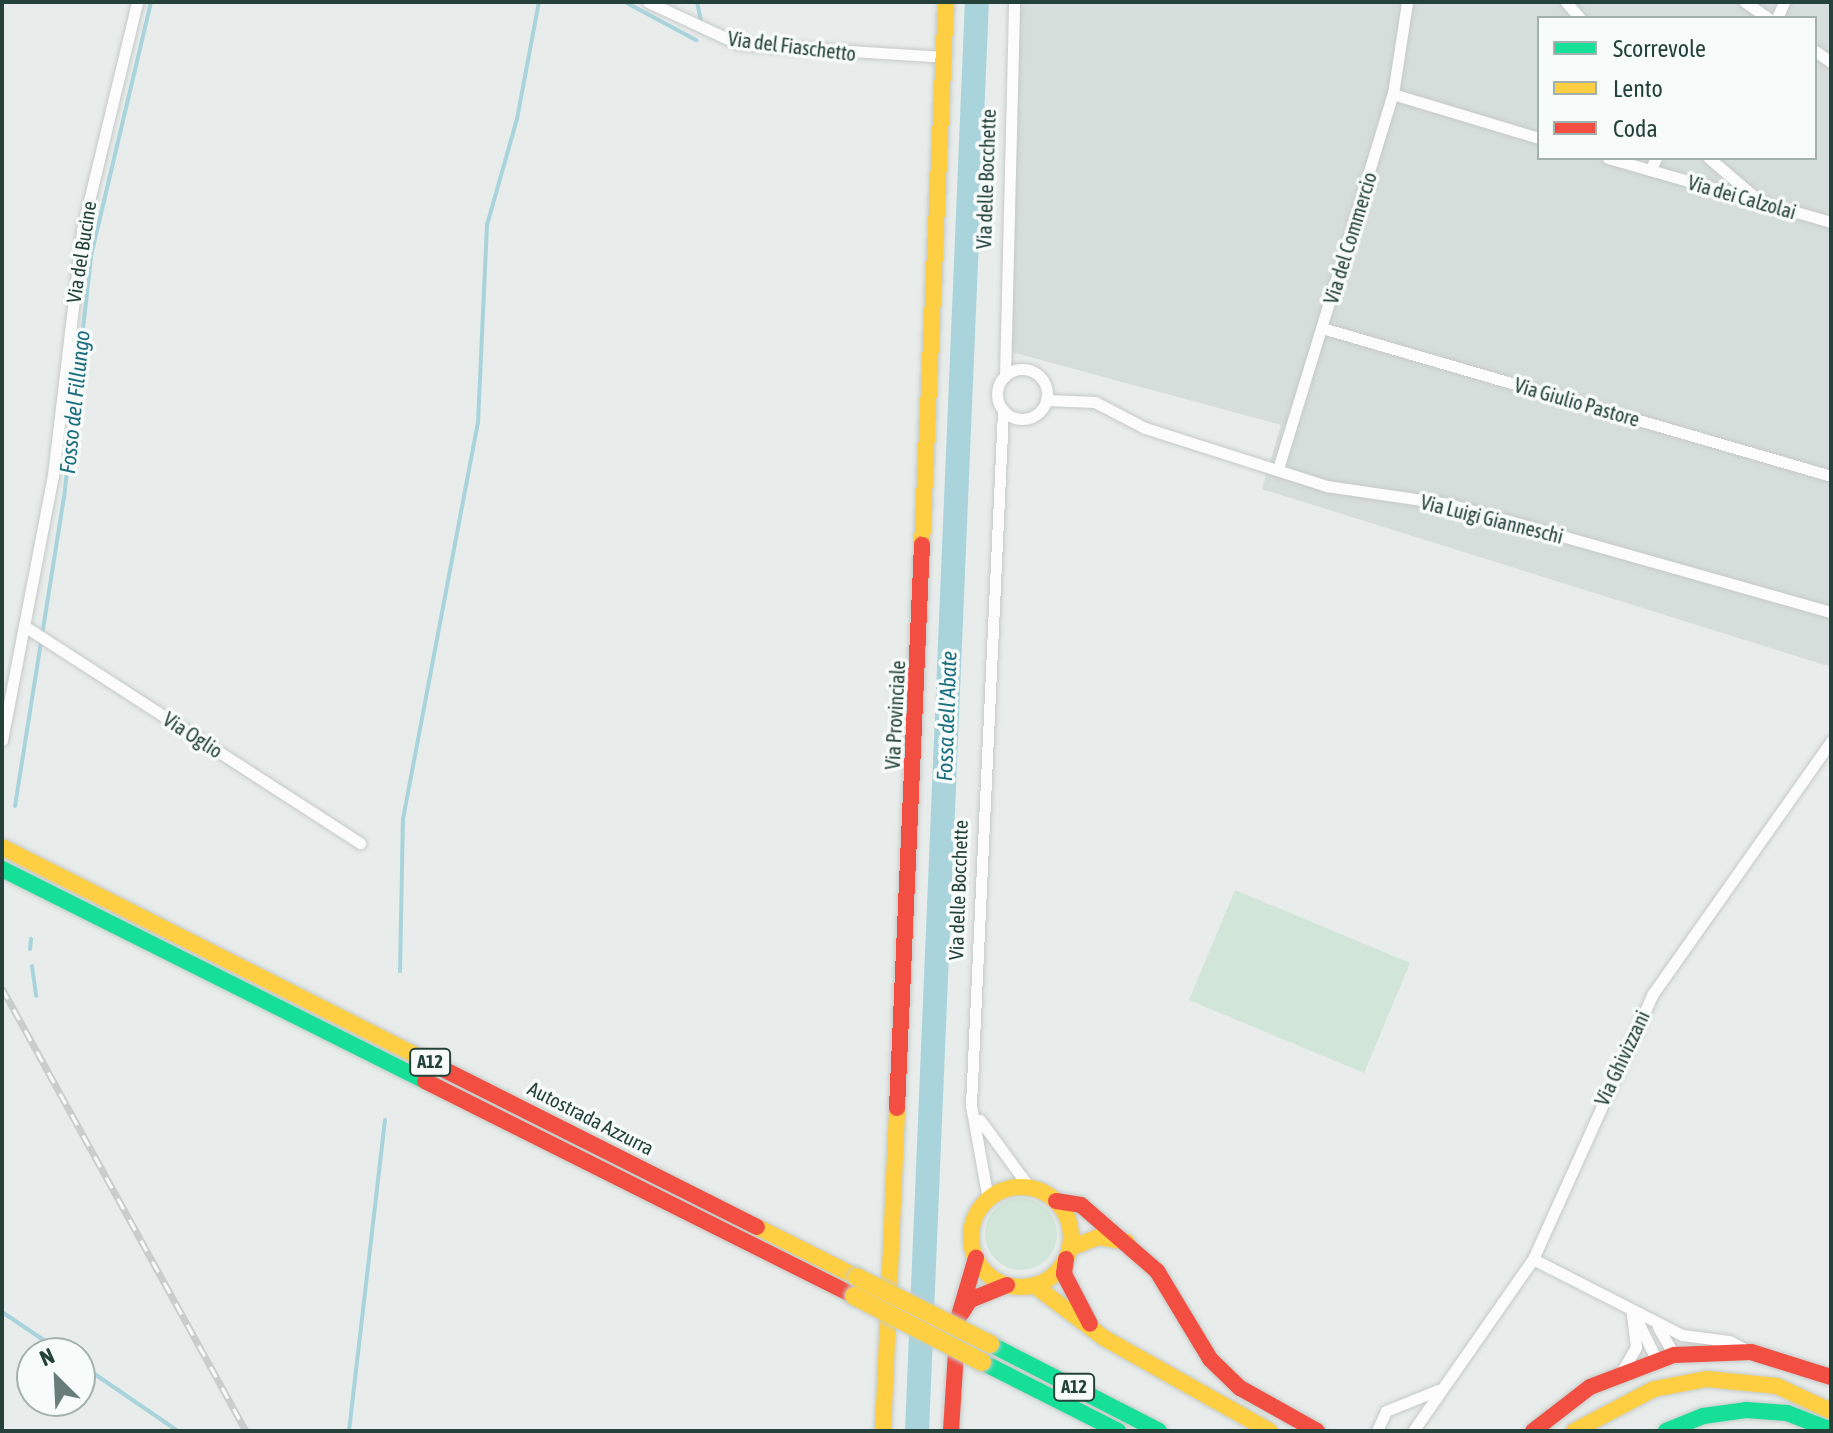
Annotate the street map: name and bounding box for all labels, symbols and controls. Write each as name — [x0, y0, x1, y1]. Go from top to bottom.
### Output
legend — [1537, 16, 1817, 160]
street label: Via del Fiaschetto — [727, 26, 857, 66]
text: Scorrevole — [1613, 35, 1706, 62]
text: Lento — [1613, 75, 1663, 102]
street label: Via delle Bocchette — [972, 109, 1000, 249]
text: Coda — [1613, 115, 1658, 142]
street label: Via del Commercio — [1319, 169, 1381, 307]
street label: Via dei Calzolai — [1685, 170, 1799, 224]
street label: Via del Bucine — [61, 199, 101, 305]
water label: Fosso del Fillungo — [54, 329, 96, 475]
street label: Via Giulio Pastore — [1512, 373, 1642, 431]
street label: Via Luigi Gianneschi — [1418, 490, 1566, 548]
water label: Fossa dell'Abate — [932, 650, 962, 782]
street label: Via Provinciale — [880, 660, 910, 770]
street label: Via Oglio — [159, 707, 227, 763]
street label: Via delle Bocchette — [944, 820, 972, 960]
street label: Via Ghivizzani — [1590, 1007, 1654, 1109]
road number: A12 — [408, 1048, 452, 1076]
street label: Autostrada Azzurra — [524, 1076, 658, 1160]
north arrow — [16, 1337, 96, 1417]
text: N — [36, 1342, 58, 1371]
road number: A12 — [1052, 1373, 1096, 1401]

